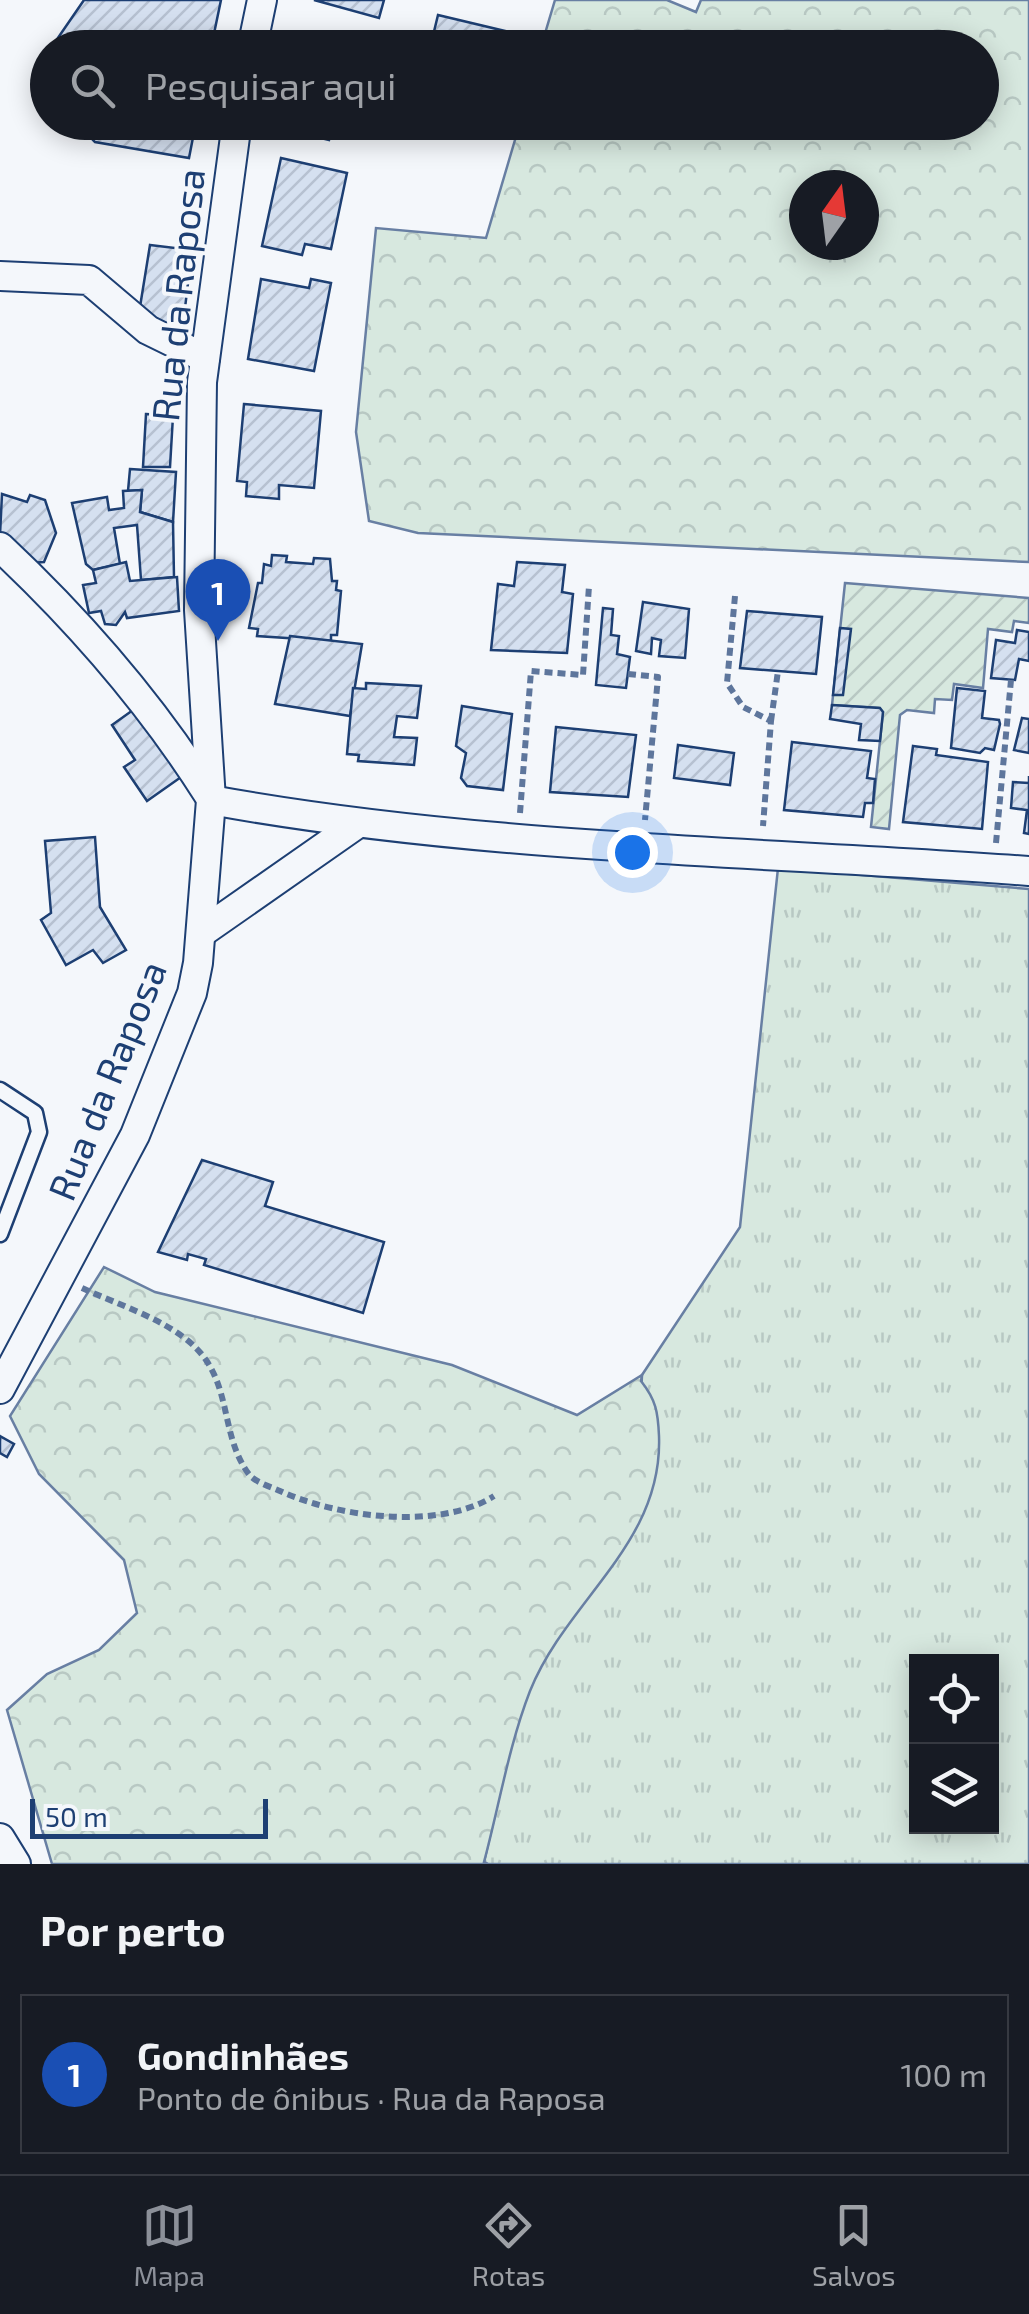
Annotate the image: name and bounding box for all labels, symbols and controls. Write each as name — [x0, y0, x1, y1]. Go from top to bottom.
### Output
search box — [30, 30, 999, 140]
icon: search — [65, 58, 120, 113]
text: Pesquisar aqui — [145, 62, 396, 108]
street label: Rua da Raposa — [141, 166, 213, 423]
north arrow — [789, 170, 879, 260]
pin: 1 — [186, 558, 250, 641]
your location — [607, 827, 658, 878]
street label: Rua da Raposa — [37, 954, 175, 1206]
map controls — [909, 1654, 999, 1834]
button: locate — [909, 1654, 999, 1744]
button: layers — [909, 1744, 999, 1834]
scale bar — [30, 1794, 268, 1838]
text: 50 m — [45, 1799, 108, 1833]
text: Por perto — [40, 1904, 226, 1954]
text: Gondinhães — [137, 2032, 349, 2078]
text: 1 — [68, 2055, 81, 2093]
text: 100 m — [901, 2055, 987, 2093]
text: Ponto de ônibus · Rua da Raposa — [137, 2078, 606, 2116]
tab: Mapa — [133, 2198, 205, 2292]
tab: Rotas — [472, 2198, 545, 2292]
tab: Salvos — [812, 2198, 896, 2292]

